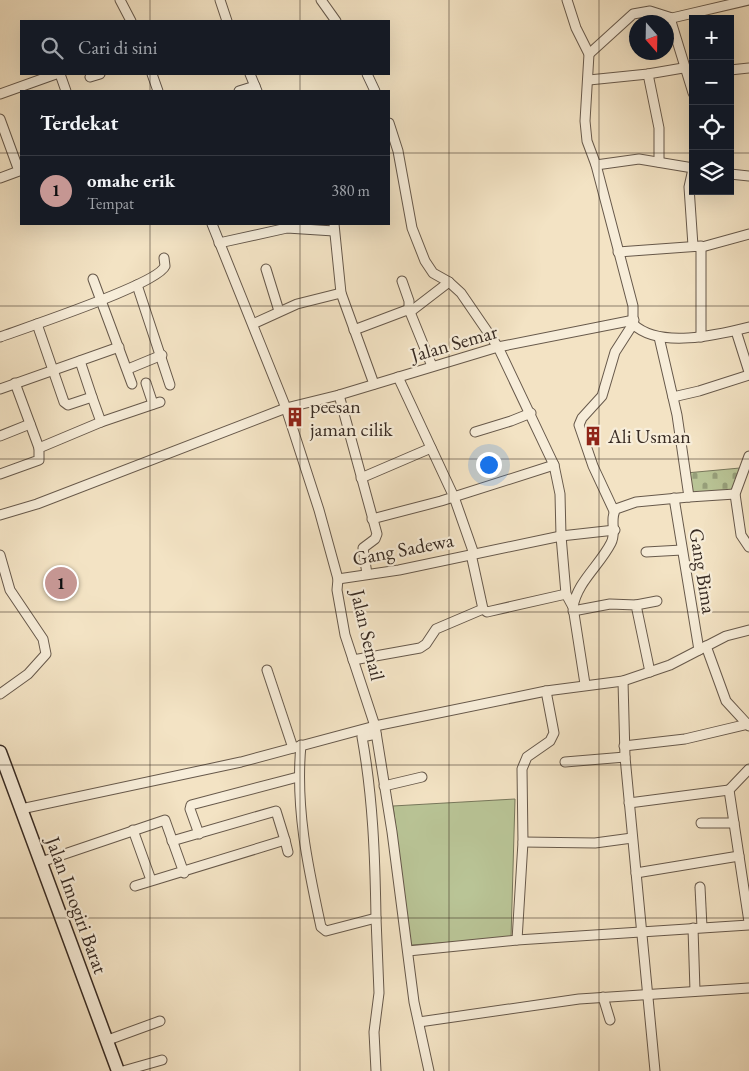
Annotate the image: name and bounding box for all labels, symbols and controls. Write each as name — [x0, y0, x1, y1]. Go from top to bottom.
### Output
north arrow — [629, 15, 674, 60]
map controls — [689, 15, 734, 195]
button: + — [689, 15, 734, 60]
search box — [20, 20, 390, 75]
icon: search — [38, 34, 66, 62]
text: Cari di sini — [78, 35, 157, 60]
button: − — [689, 60, 734, 105]
button: locate — [689, 105, 734, 150]
text: Terdekat — [40, 109, 118, 136]
button: layers — [689, 150, 734, 195]
text: omahe erik — [87, 168, 175, 193]
text: 1 — [52, 180, 60, 201]
text: 380 m — [331, 180, 370, 201]
text: Tempat — [87, 193, 134, 214]
street label: Jalan Semar — [406, 318, 501, 368]
place label: peesan jaman cilik — [309, 393, 393, 442]
building icon: peesan jaman cilik — [284, 406, 306, 428]
place label: Ali Usman — [607, 423, 691, 449]
building icon: Ali Usman — [582, 425, 604, 447]
your location — [476, 452, 502, 478]
street label: Gang Sadewa — [350, 526, 456, 572]
street label: Gang Bima — [683, 526, 723, 616]
pin: 1 — [45, 564, 77, 602]
street label: Jalan Semail — [344, 585, 391, 683]
street label: Jalan Imogiri Barat — [39, 831, 114, 978]

